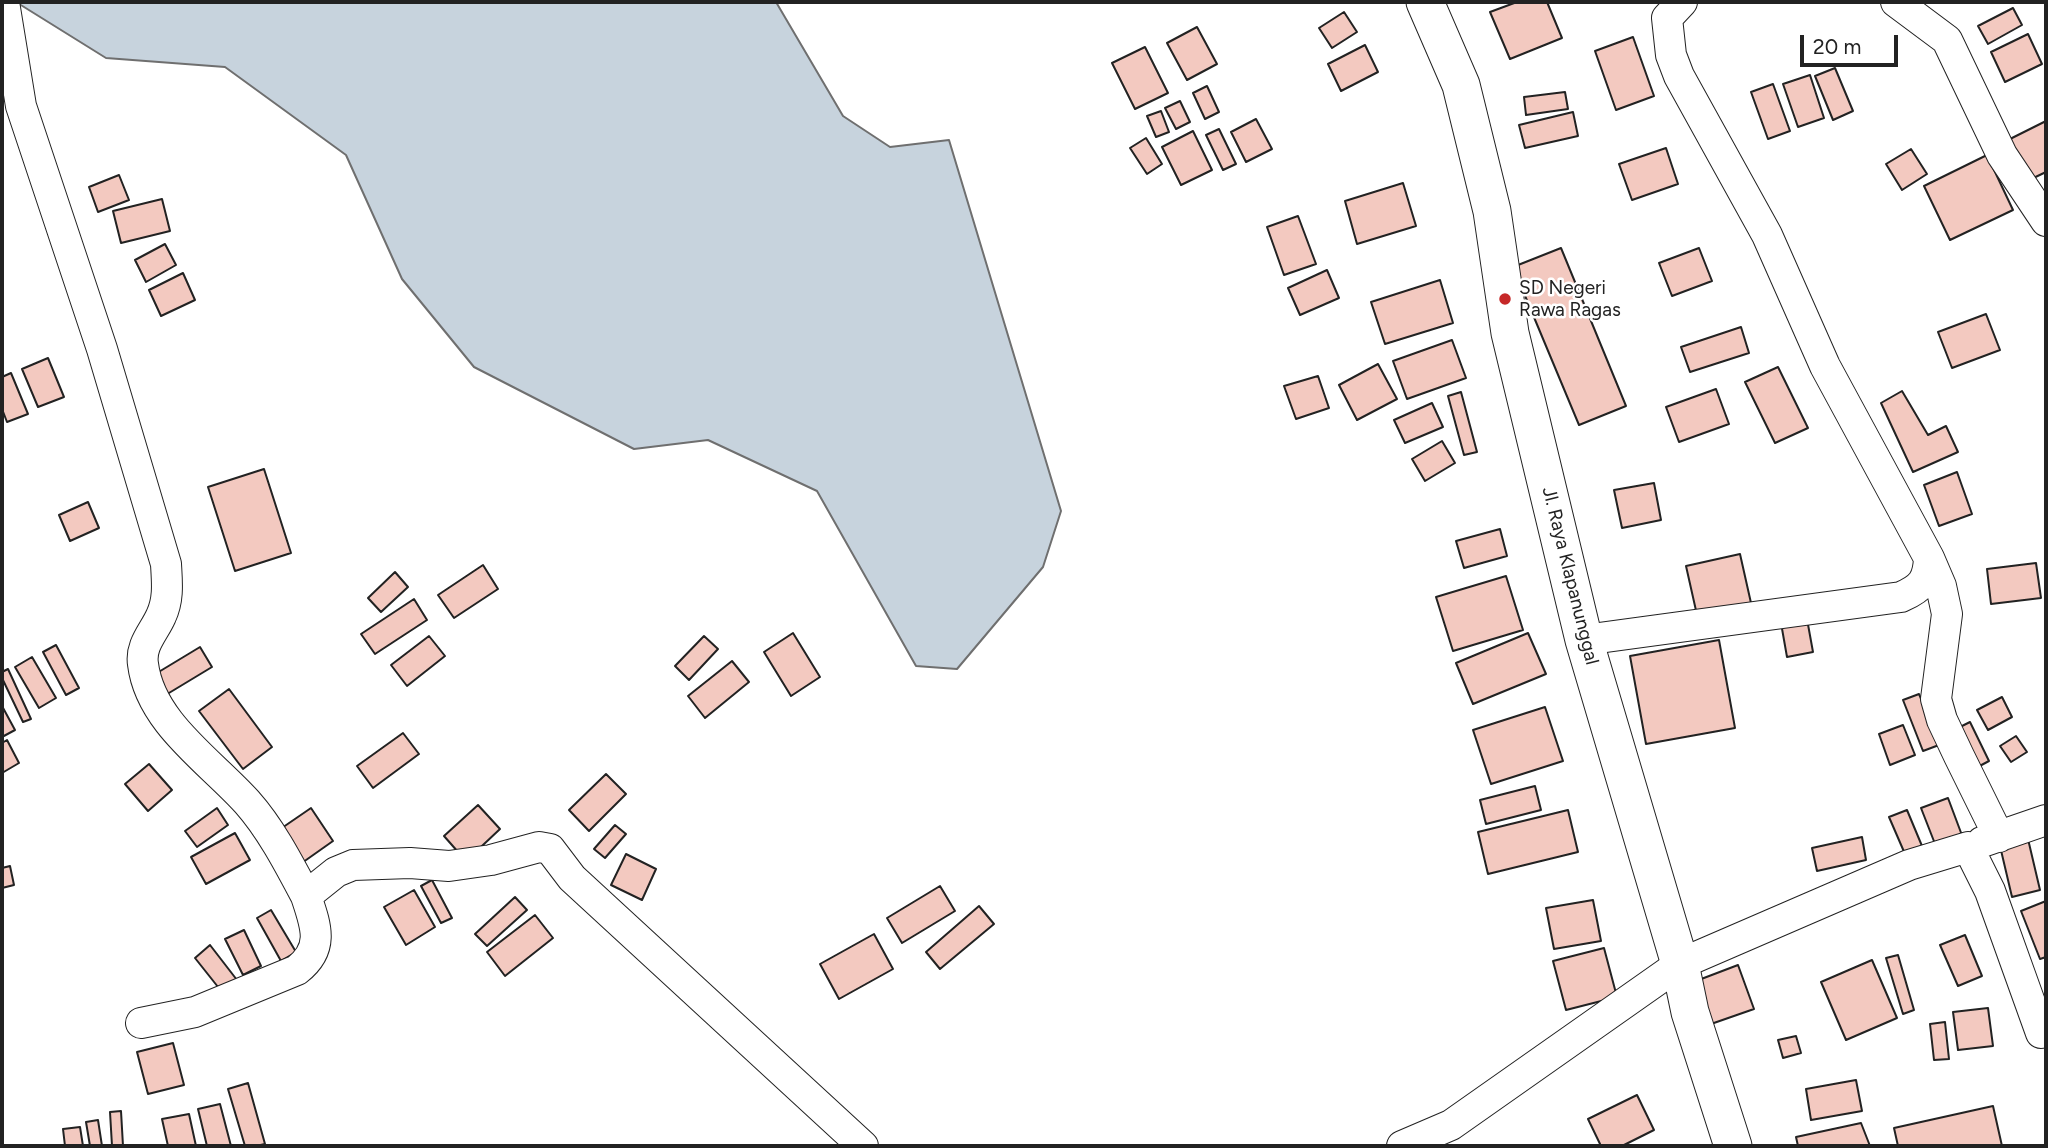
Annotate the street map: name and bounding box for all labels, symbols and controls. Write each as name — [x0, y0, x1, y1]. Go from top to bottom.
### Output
scale bar — [1803, 21, 1901, 65]
text: 20 m — [1813, 34, 1861, 59]
place label: SD Negeri Rawa Ragas — [1519, 277, 1621, 321]
marker: SD Negeri Rawa Ragas — [1497, 291, 1513, 307]
street label: Jl. Raya Klapanunggal — [1537, 485, 1603, 667]

